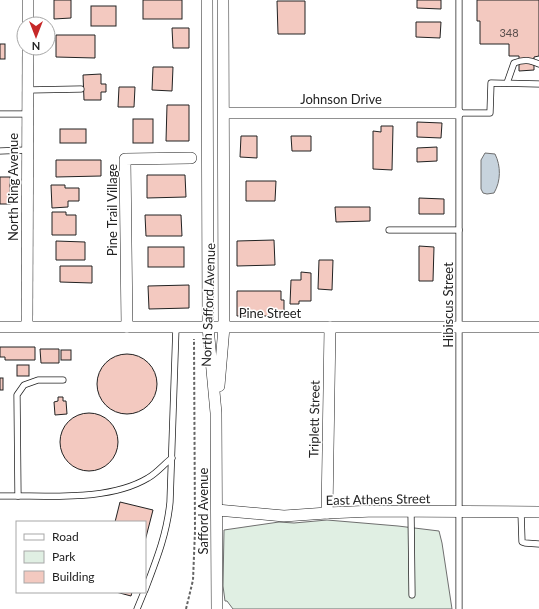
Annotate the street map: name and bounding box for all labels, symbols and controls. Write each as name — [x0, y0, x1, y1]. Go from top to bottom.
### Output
north arrow — [16, 16, 56, 56]
house number: 348 — [499, 26, 519, 39]
text: N — [32, 40, 40, 53]
street label: Johnson Drive — [300, 91, 382, 107]
street label: North Ring Avenue — [5, 133, 21, 241]
street label: Pine Trail Village — [104, 164, 120, 256]
street label: North Safford Avenue — [198, 243, 218, 367]
street label: Hibiscus Street — [440, 262, 456, 348]
street label: Pine Street — [239, 305, 302, 321]
street label: Triplett Street — [305, 380, 323, 458]
street label: Safford Avenue — [195, 467, 211, 554]
street label: East Athens Street — [326, 490, 431, 508]
legend — [16, 521, 146, 593]
text: Road — [52, 529, 79, 544]
text: Park — [52, 549, 76, 564]
text: Building — [52, 569, 95, 584]

